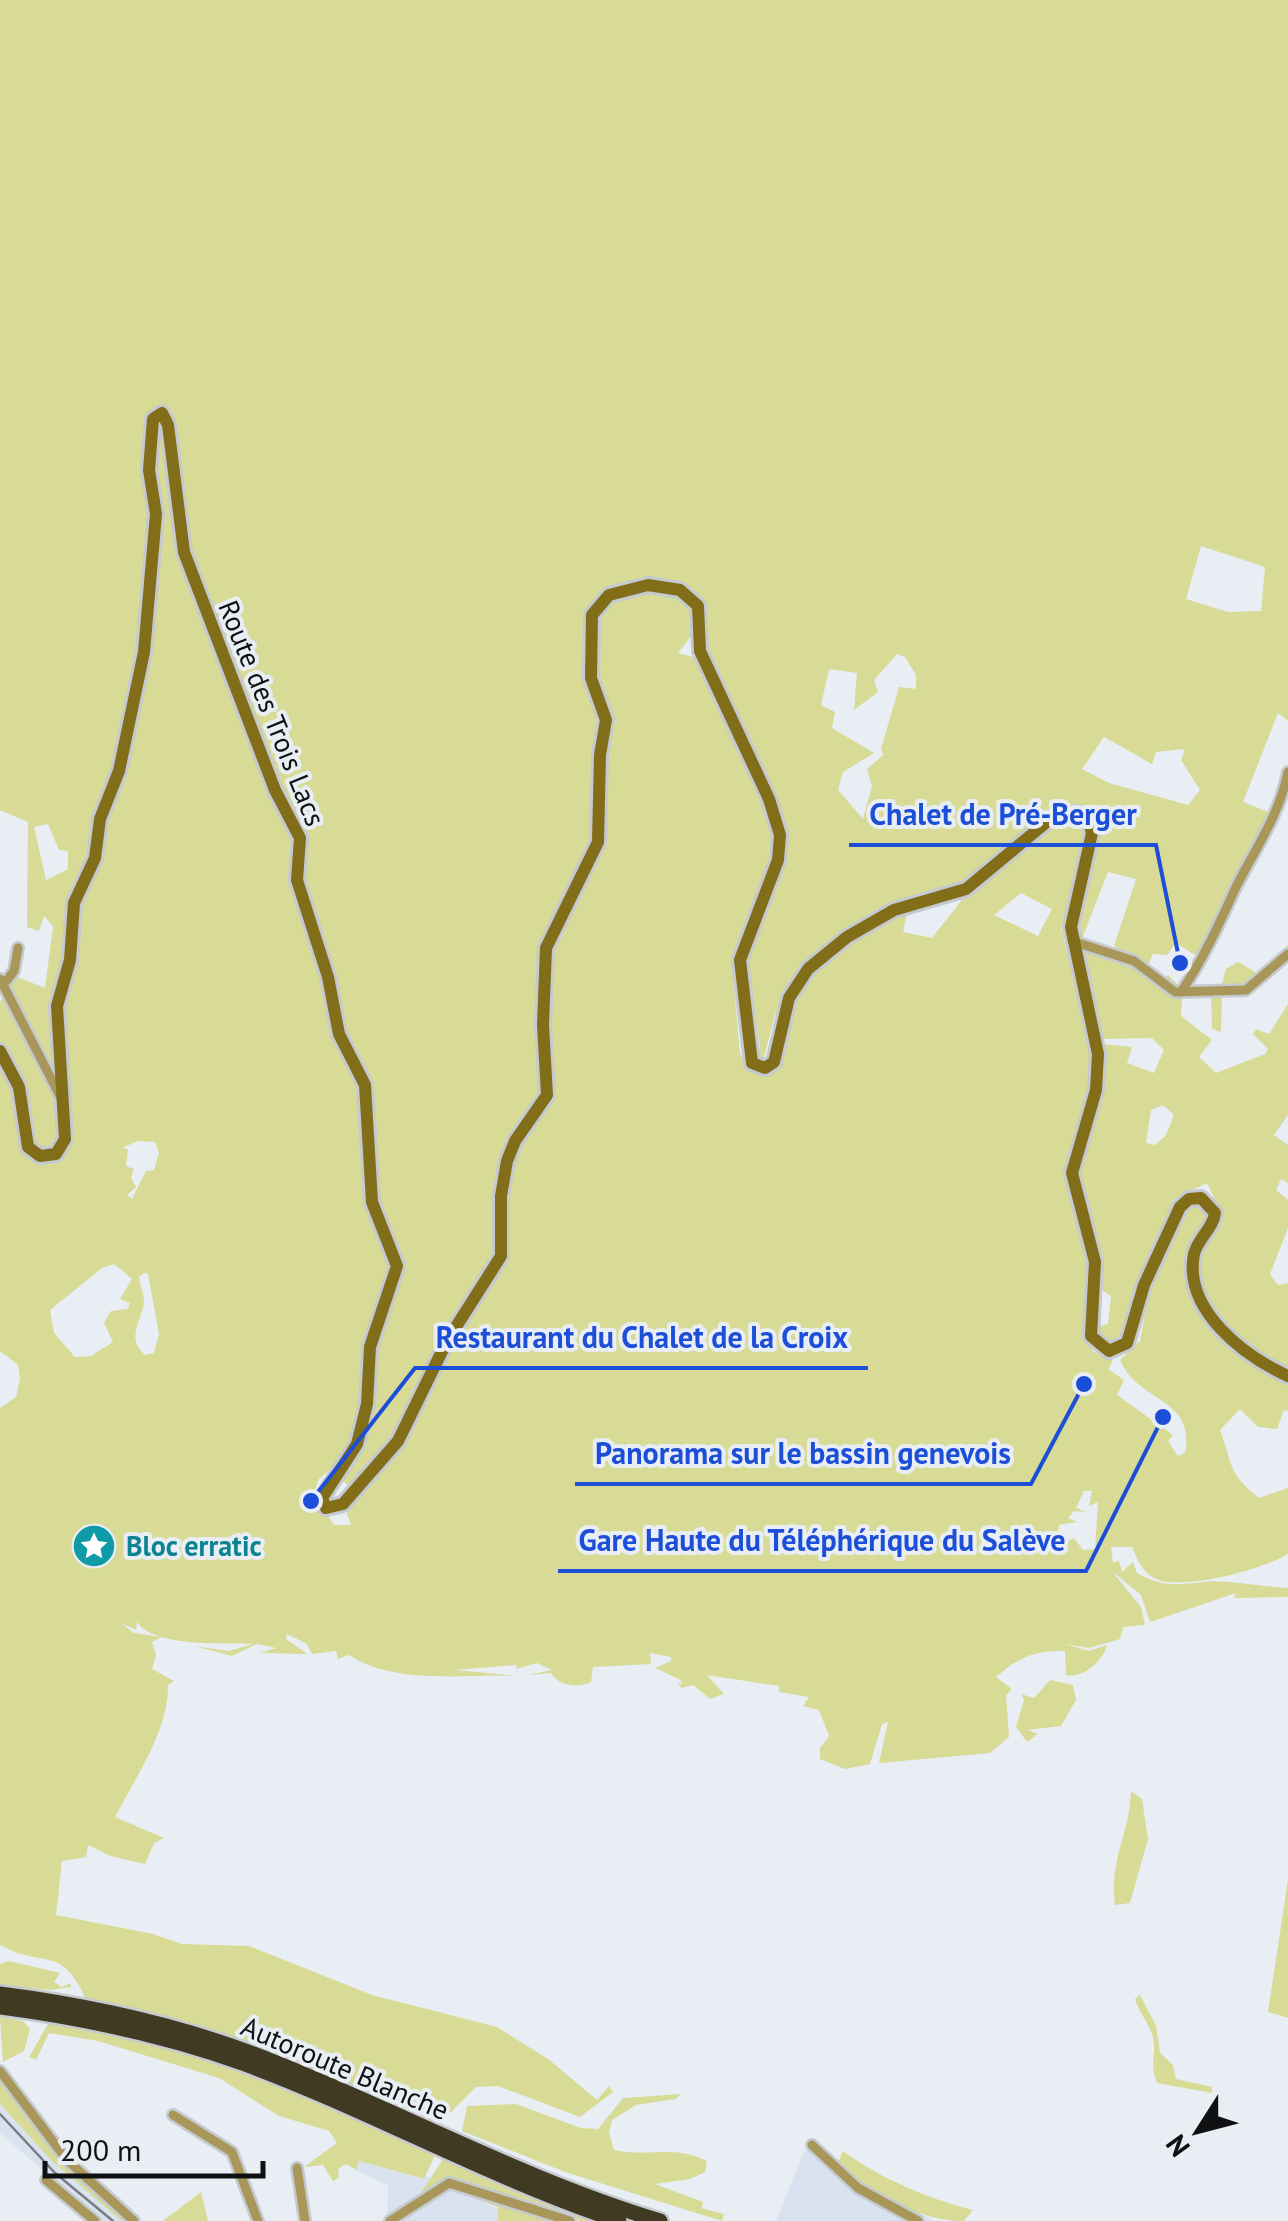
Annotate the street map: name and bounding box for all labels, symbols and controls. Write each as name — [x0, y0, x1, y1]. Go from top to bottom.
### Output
street label: Route des Trois Lacs — [210, 595, 335, 831]
callout: Chalet de Pré-Berger — [849, 785, 1156, 845]
text: Chalet de Pré-Berger — [869, 794, 1137, 833]
callout: Restaurant du Chalet de la Croix — [415, 1308, 868, 1368]
text: Restaurant du Chalet de la Croix — [436, 1317, 848, 1356]
callout: Panorama sur le bassin genevois — [575, 1424, 1031, 1484]
text: Panorama sur le bassin genevois — [595, 1433, 1011, 1472]
callout: Gare Haute du Téléphérique du Salève — [558, 1511, 1086, 1571]
text: Gare Haute du Téléphérique du Salève — [578, 1520, 1066, 1559]
place icon: Bloc erratic — [71, 1523, 117, 1569]
place label: Bloc erratic — [126, 1527, 262, 1564]
street label: Autoroute Blanche — [236, 2007, 455, 2128]
north arrow — [1148, 2081, 1248, 2181]
scale bar — [45, 2116, 262, 2178]
text: N — [1157, 2128, 1198, 2164]
text: 200 m — [60, 2130, 141, 2169]

